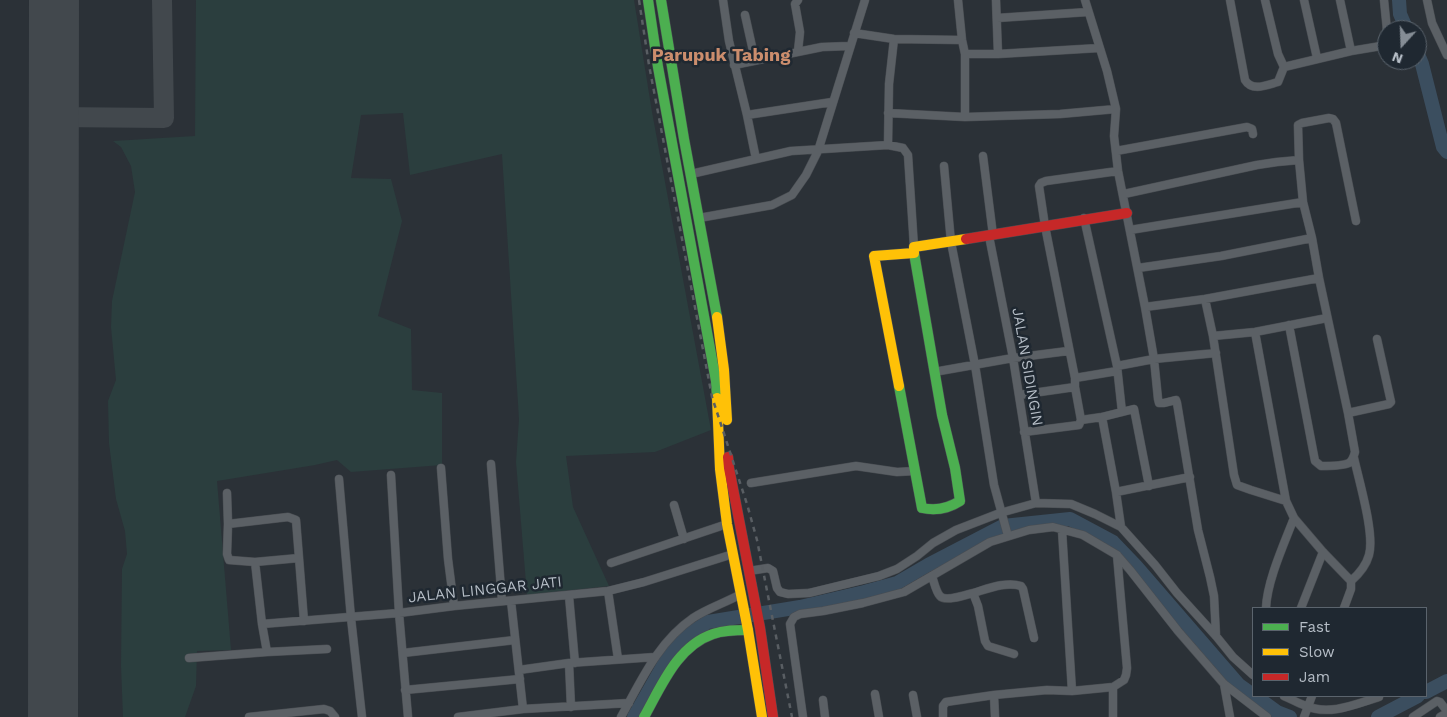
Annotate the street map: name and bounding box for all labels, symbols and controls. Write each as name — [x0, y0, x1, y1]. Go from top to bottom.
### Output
north arrow — [1377, 20, 1427, 70]
district label: Parupuk Tabing — [652, 45, 790, 67]
text: N — [1390, 49, 1405, 67]
street label: JALAN SIDINGIN — [1008, 307, 1046, 427]
street label: JALAN LINGGAR JATI — [407, 573, 563, 607]
legend — [1252, 607, 1427, 697]
text: Fast — [1299, 618, 1330, 636]
text: Slow — [1299, 643, 1335, 661]
text: Jam — [1299, 668, 1330, 686]

